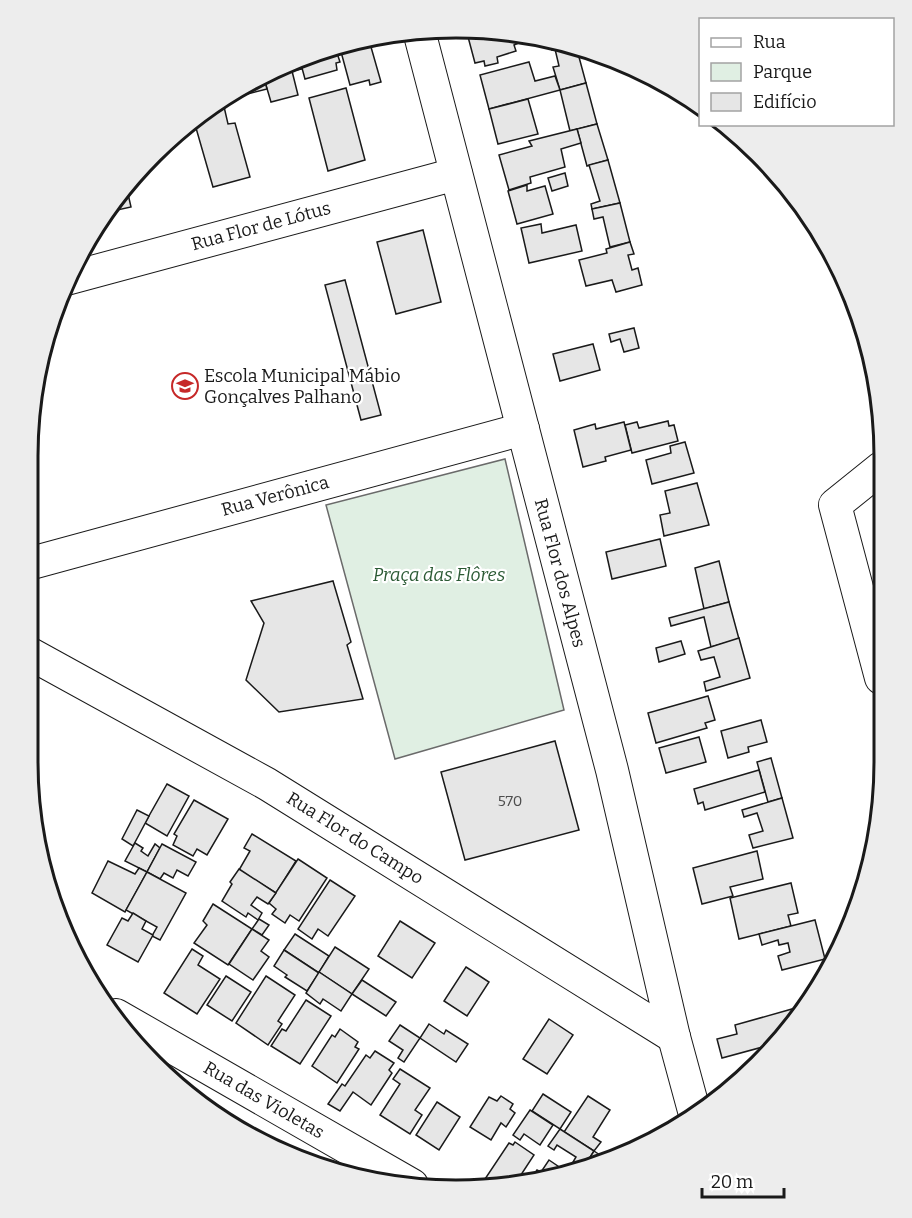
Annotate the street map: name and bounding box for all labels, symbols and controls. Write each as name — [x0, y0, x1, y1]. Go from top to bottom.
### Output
legend — [699, 18, 894, 126]
text: Rua — [753, 31, 786, 53]
text: Parque — [753, 61, 812, 83]
text: Edifício — [753, 91, 817, 113]
street label: Rua Flor de Lótus — [189, 197, 333, 255]
place label: Escola Municipal Mábio Gonçalves Palhano — [204, 365, 401, 408]
school or university icon: Escola Municipal Mábio Gonçalves Palhano — [170, 371, 200, 401]
street label: Rua Verônica — [219, 471, 331, 521]
street label: Rua Flor dos Alpes — [530, 496, 590, 650]
park label: Praça das Flôres — [373, 564, 506, 586]
street label: Rua Flor do Campo — [283, 787, 427, 889]
house number: 570 — [498, 792, 522, 810]
street label: Rua das Violetas — [200, 1057, 328, 1143]
scale bar — [702, 1161, 784, 1199]
text: 20 m — [711, 1171, 753, 1193]

